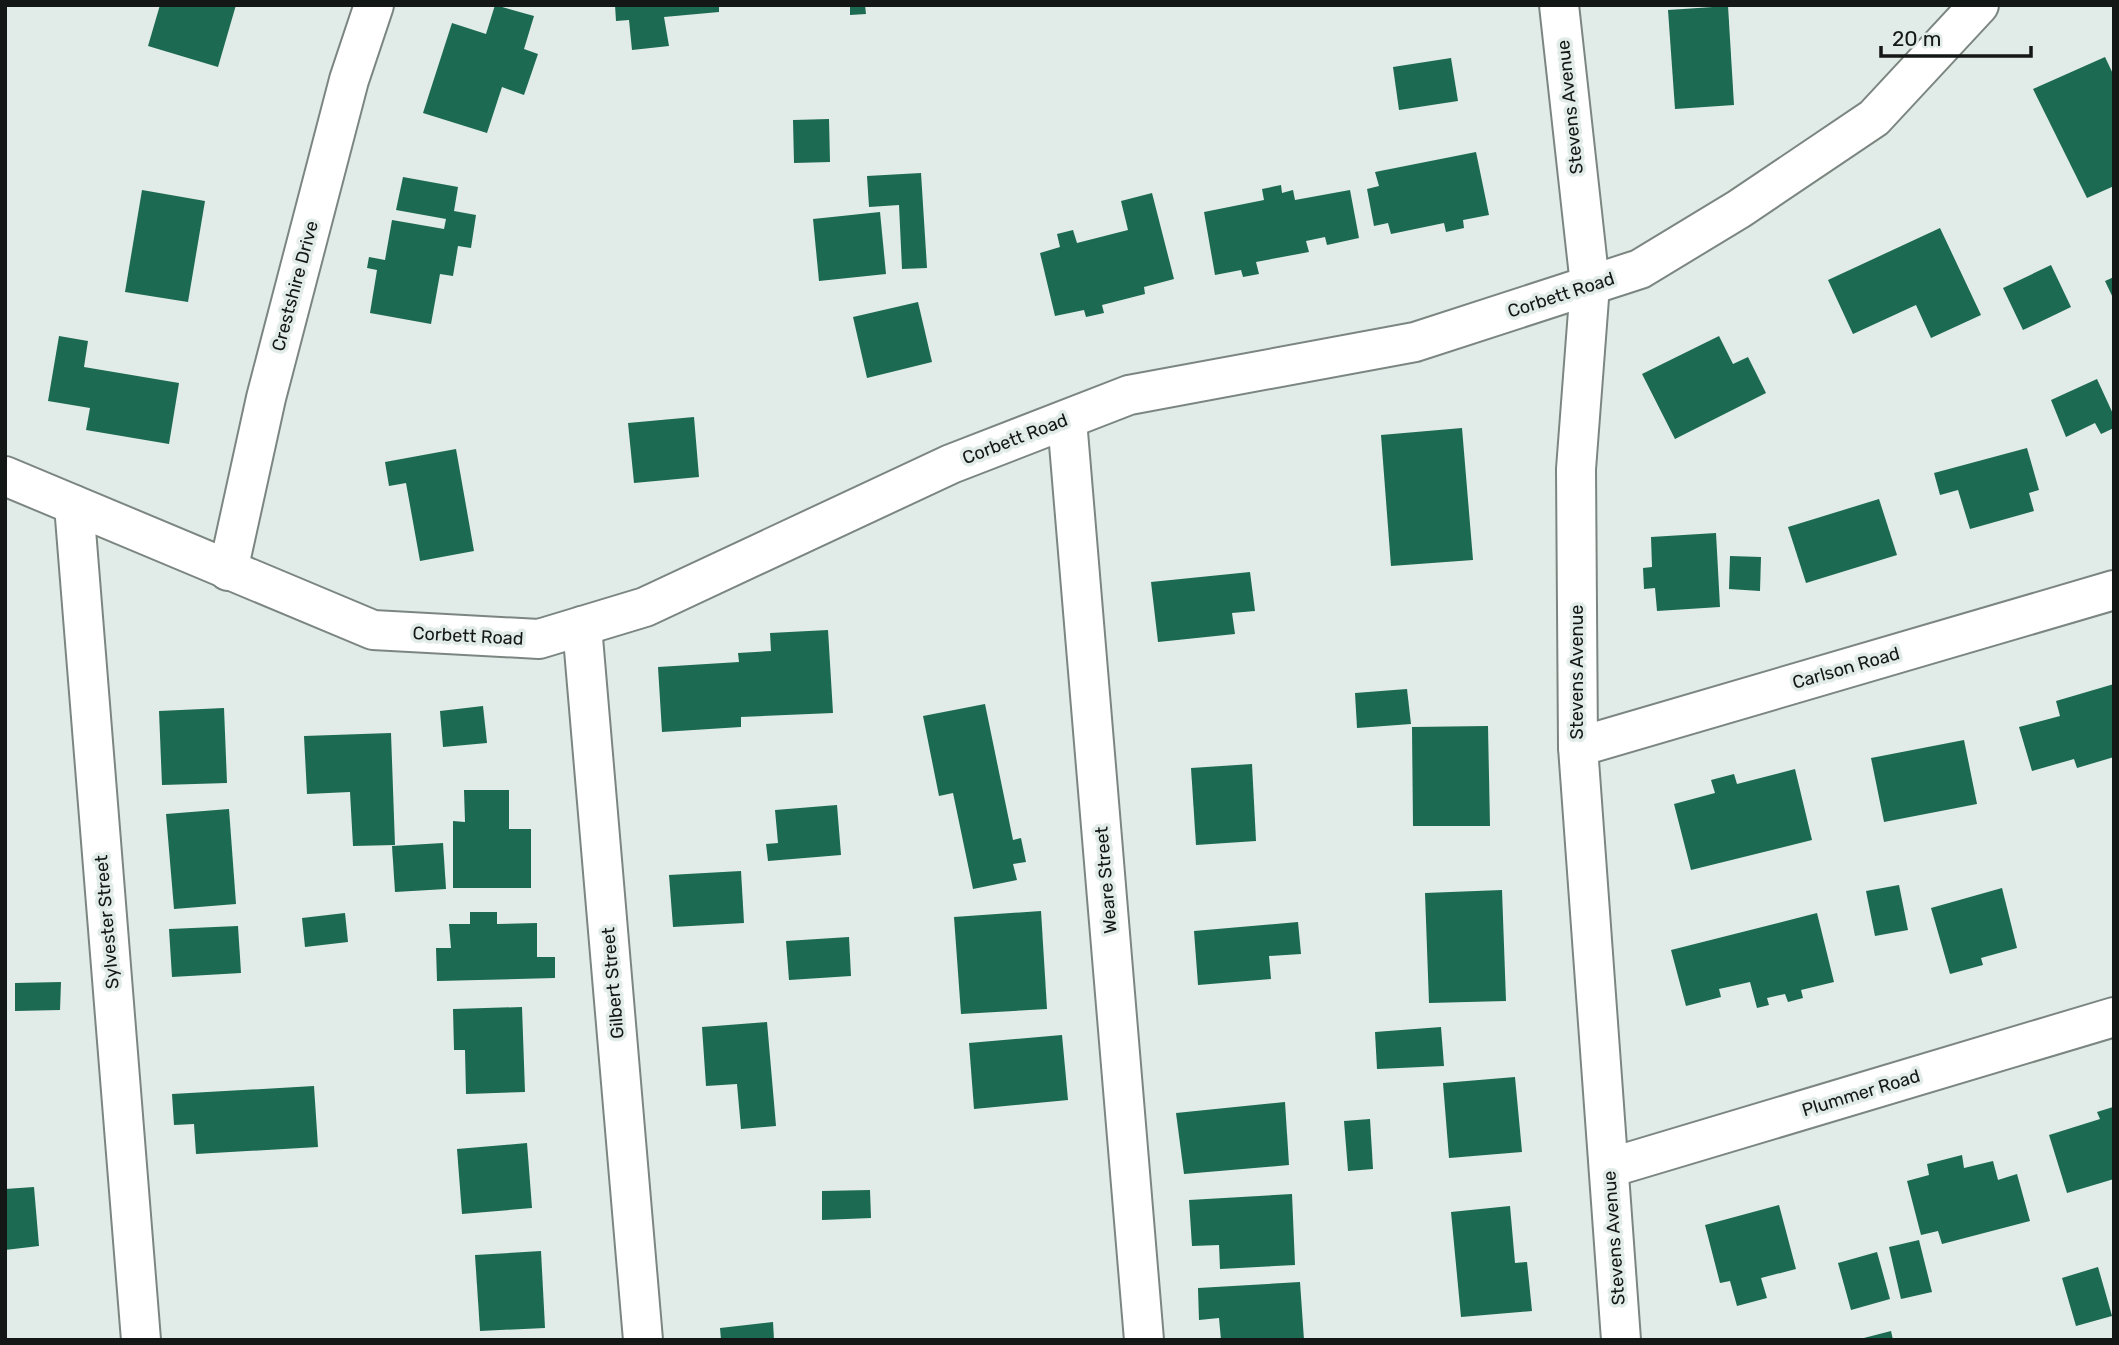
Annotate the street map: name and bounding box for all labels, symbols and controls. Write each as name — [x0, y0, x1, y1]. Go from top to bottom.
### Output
scale bar — [1881, 14, 2032, 58]
text: 20 m — [1892, 26, 1941, 51]
street label: Stevens Avenue — [1552, 39, 1588, 175]
street label: Crestshire Drive — [267, 218, 323, 354]
street label: Corbett Road — [1505, 267, 1617, 323]
street label: Corbett Road — [959, 409, 1071, 469]
street label: Stevens Avenue — [1566, 605, 1588, 739]
street label: Corbett Road — [412, 622, 524, 650]
street label: Carlson Road — [1790, 642, 1902, 694]
street label: Weare Street — [1090, 826, 1122, 934]
street label: Sylvester Street — [90, 854, 124, 990]
street label: Gilbert Street — [597, 926, 629, 1040]
street label: Plummer Road — [1799, 1065, 1923, 1121]
street label: Stevens Avenue — [1598, 1170, 1630, 1306]

